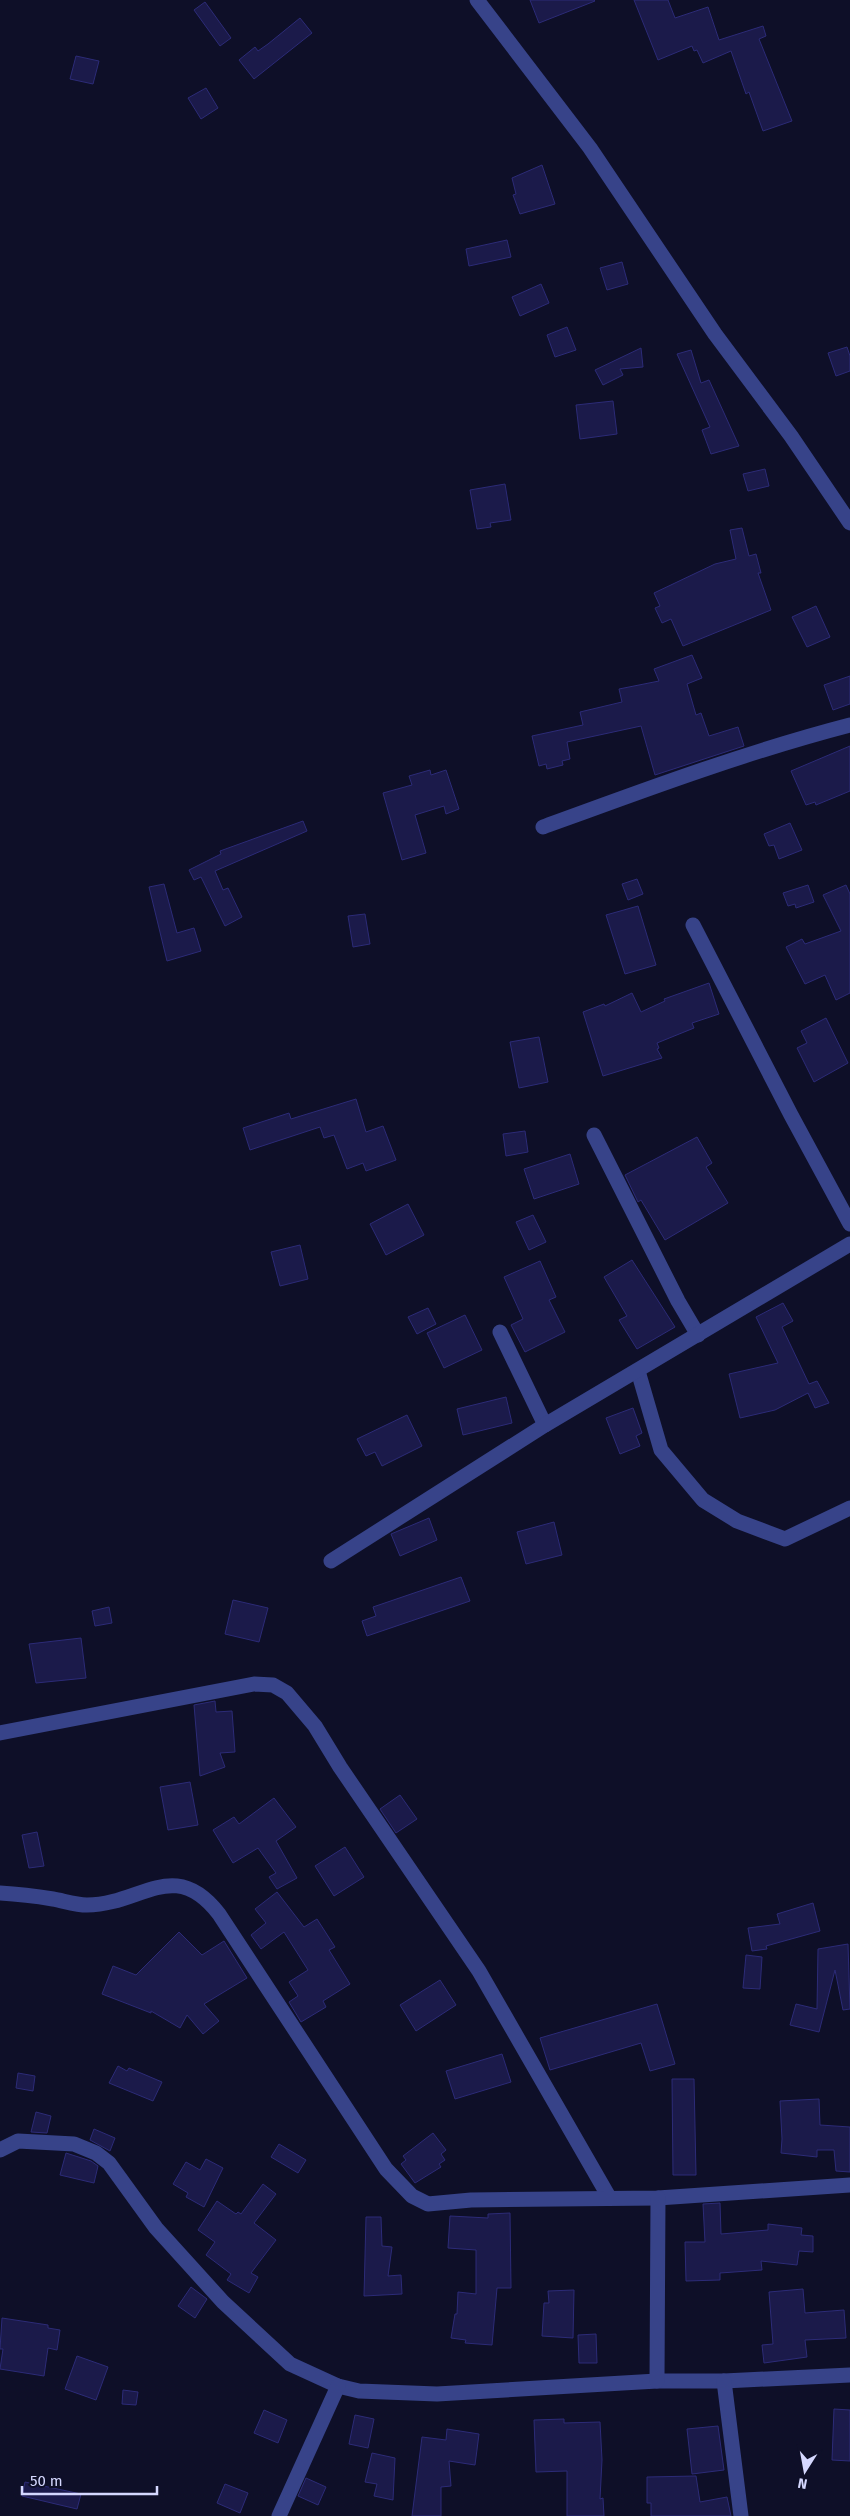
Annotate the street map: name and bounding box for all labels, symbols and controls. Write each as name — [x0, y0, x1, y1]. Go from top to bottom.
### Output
north arrow — [780, 2446, 830, 2496]
scale bar — [22, 2464, 158, 2496]
text: 50 m — [30, 2472, 63, 2490]
text: N — [796, 2474, 809, 2493]

